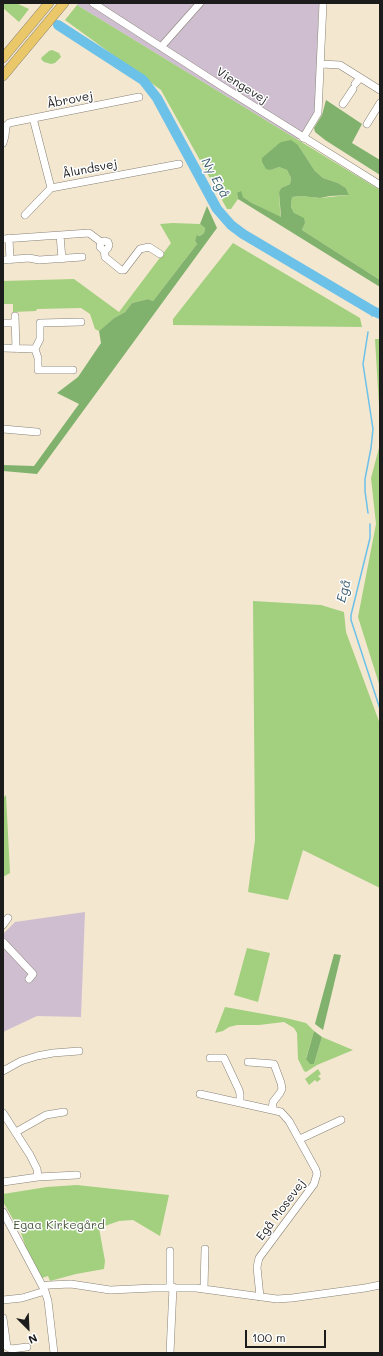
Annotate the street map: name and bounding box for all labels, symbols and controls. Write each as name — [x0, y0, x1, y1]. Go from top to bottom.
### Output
street label: Viengevej — [214, 65, 270, 107]
street label: Åbrovej — [46, 88, 94, 112]
water label: Ny Egå — [198, 155, 232, 201]
street label: Ålundsvej — [61, 157, 119, 181]
water label: Egå — [334, 578, 354, 604]
street label: Egå Mosevej — [253, 1177, 309, 1243]
park label: Egaa Kirkegård — [13, 1218, 105, 1232]
north arrow — [8, 1308, 48, 1348]
scale bar — [247, 1322, 328, 1348]
text: 100 m — [252, 1329, 286, 1345]
text: N — [26, 1331, 40, 1348]

